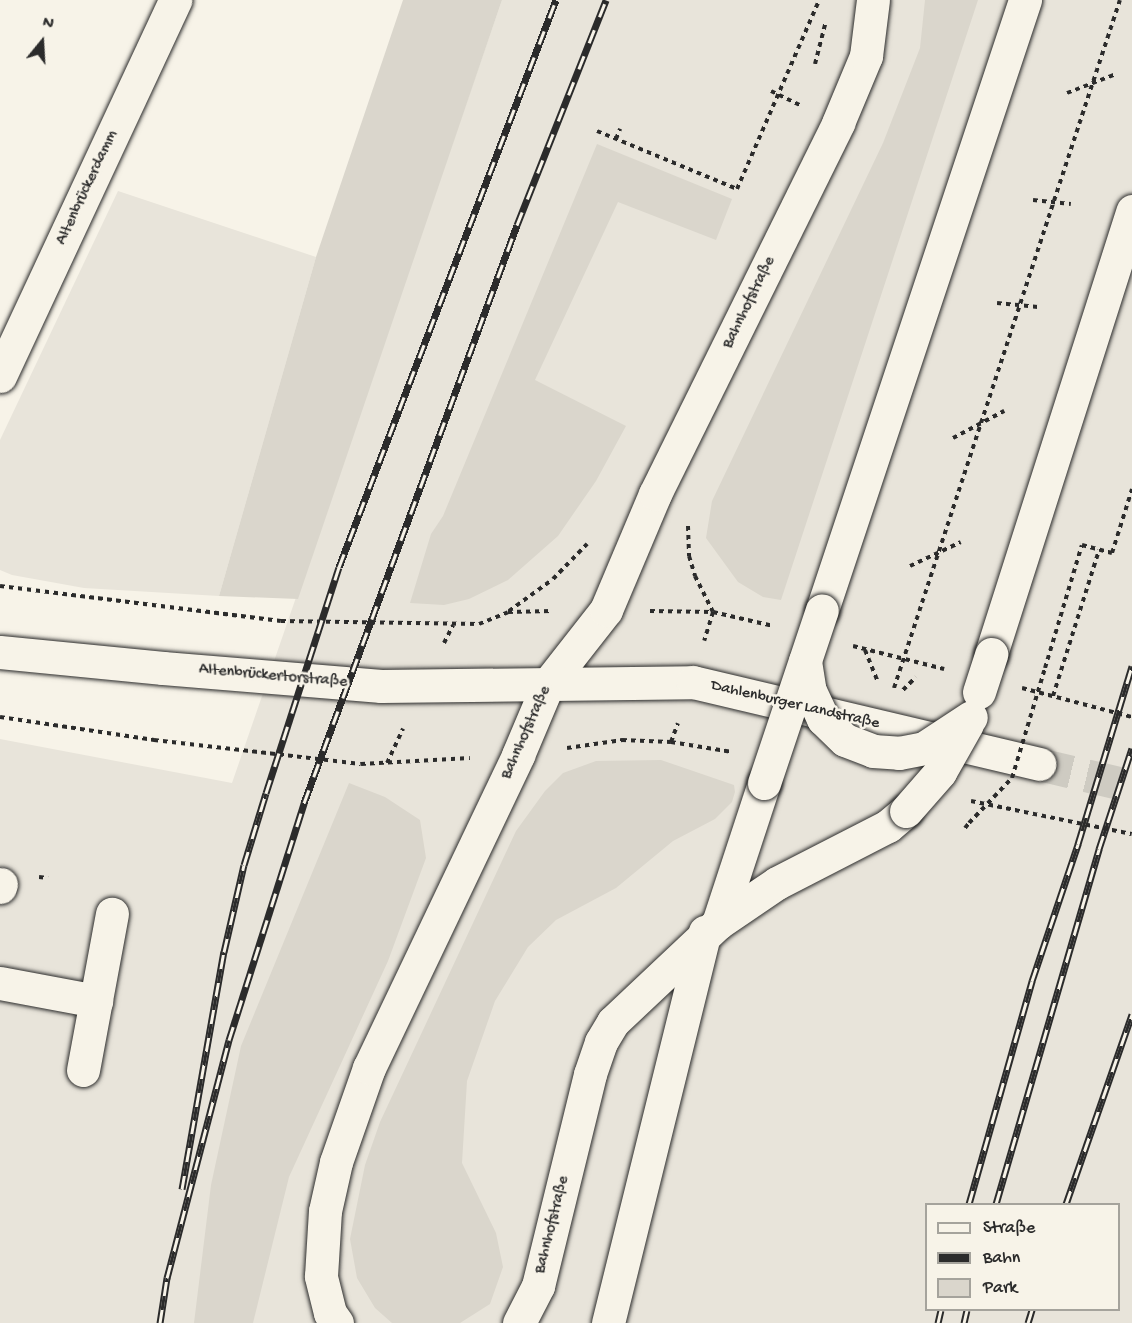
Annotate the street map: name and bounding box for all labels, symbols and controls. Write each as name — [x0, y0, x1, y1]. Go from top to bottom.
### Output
north arrow — [12, 12, 72, 72]
text: N — [40, 14, 56, 35]
street label: Altenbrückerdamm — [53, 128, 123, 248]
street label: Bahnhofstraße — [719, 254, 781, 352]
street label: Altenbrückertorstraße — [198, 661, 348, 693]
street label: Dahlenburger Landstraße — [709, 677, 881, 735]
street label: Bahnhofstraße — [498, 683, 556, 783]
street label: Bahnhofstraße — [532, 1174, 574, 1276]
legend — [925, 1203, 1120, 1311]
text: Straße — [983, 1218, 1035, 1239]
text: Bahn — [983, 1248, 1020, 1269]
text: Park — [983, 1278, 1017, 1299]

